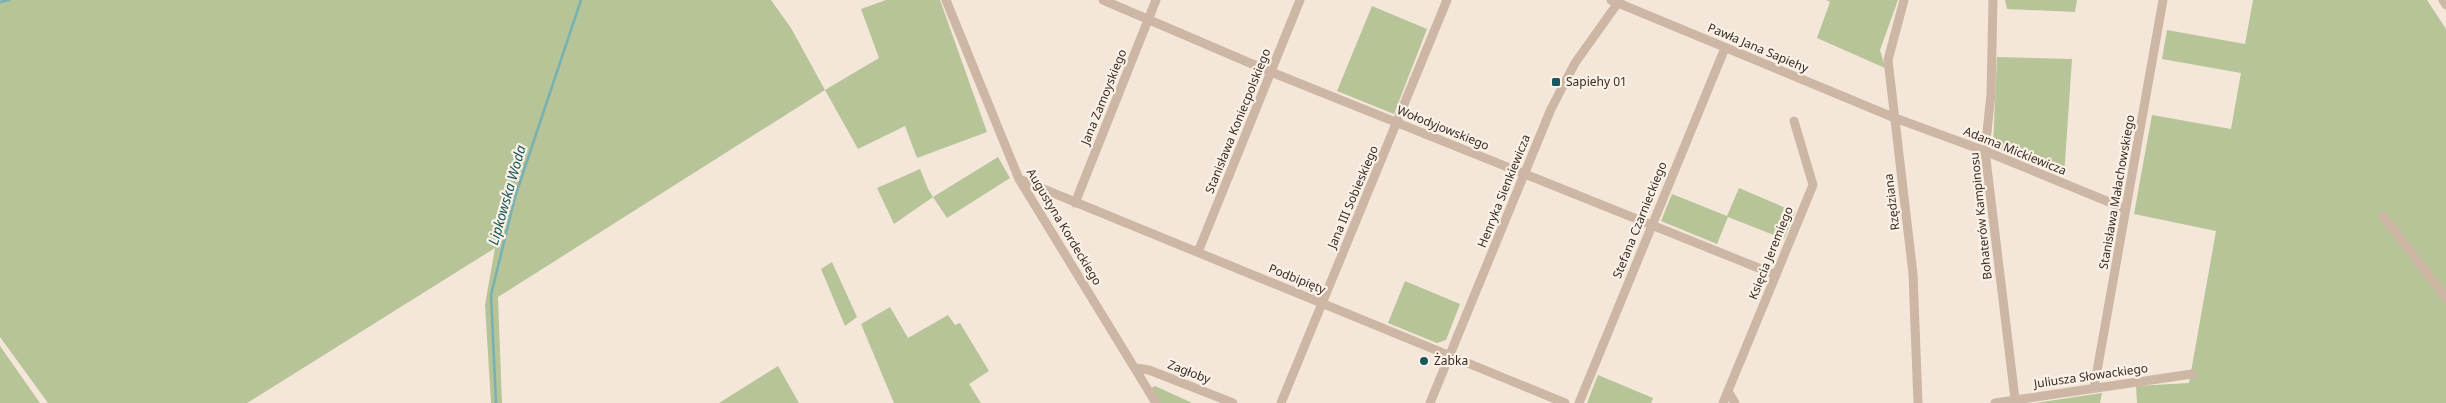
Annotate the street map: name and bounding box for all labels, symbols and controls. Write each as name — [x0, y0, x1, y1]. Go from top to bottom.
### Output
street label: Pawła Jana Sapiehy — [1705, 19, 1812, 77]
street label: Jana Zamoyskiego — [1076, 46, 1131, 148]
street label: Stanisława Koniecpolskiego — [1201, 46, 1274, 196]
place label: Sapiehy 01 — [1566, 73, 1627, 90]
marker: Sapiehy 01 — [1550, 76, 1562, 88]
street label: Wołodyjowskiego — [1394, 101, 1492, 154]
street label: Stanisława Małachowskiego — [2095, 113, 2138, 271]
street label: Adama Mickiewicza — [1961, 122, 2069, 179]
street label: Henryka Sienkiewicza — [1473, 132, 1534, 250]
water label: Lipkowska Woda — [483, 143, 530, 247]
street label: Jana III Sobieskiego — [1323, 143, 1382, 252]
street label: Bohaterów Kampinosu — [1965, 151, 1996, 281]
street label: Stefana Czarnieckiego — [1608, 159, 1671, 281]
street label: Augustyna Kordeckiego — [1023, 165, 1106, 288]
street label: Rzędziana — [1880, 173, 1903, 231]
street label: Księcia Jeremiego — [1744, 204, 1797, 302]
street label: Podbipięty — [1266, 259, 1329, 298]
place label: Żabka — [1434, 352, 1468, 369]
marker: Żabka — [1418, 355, 1430, 367]
street label: Zagłoby — [1165, 356, 1214, 388]
street label: Juliusza Słowackiego — [2032, 359, 2149, 392]

